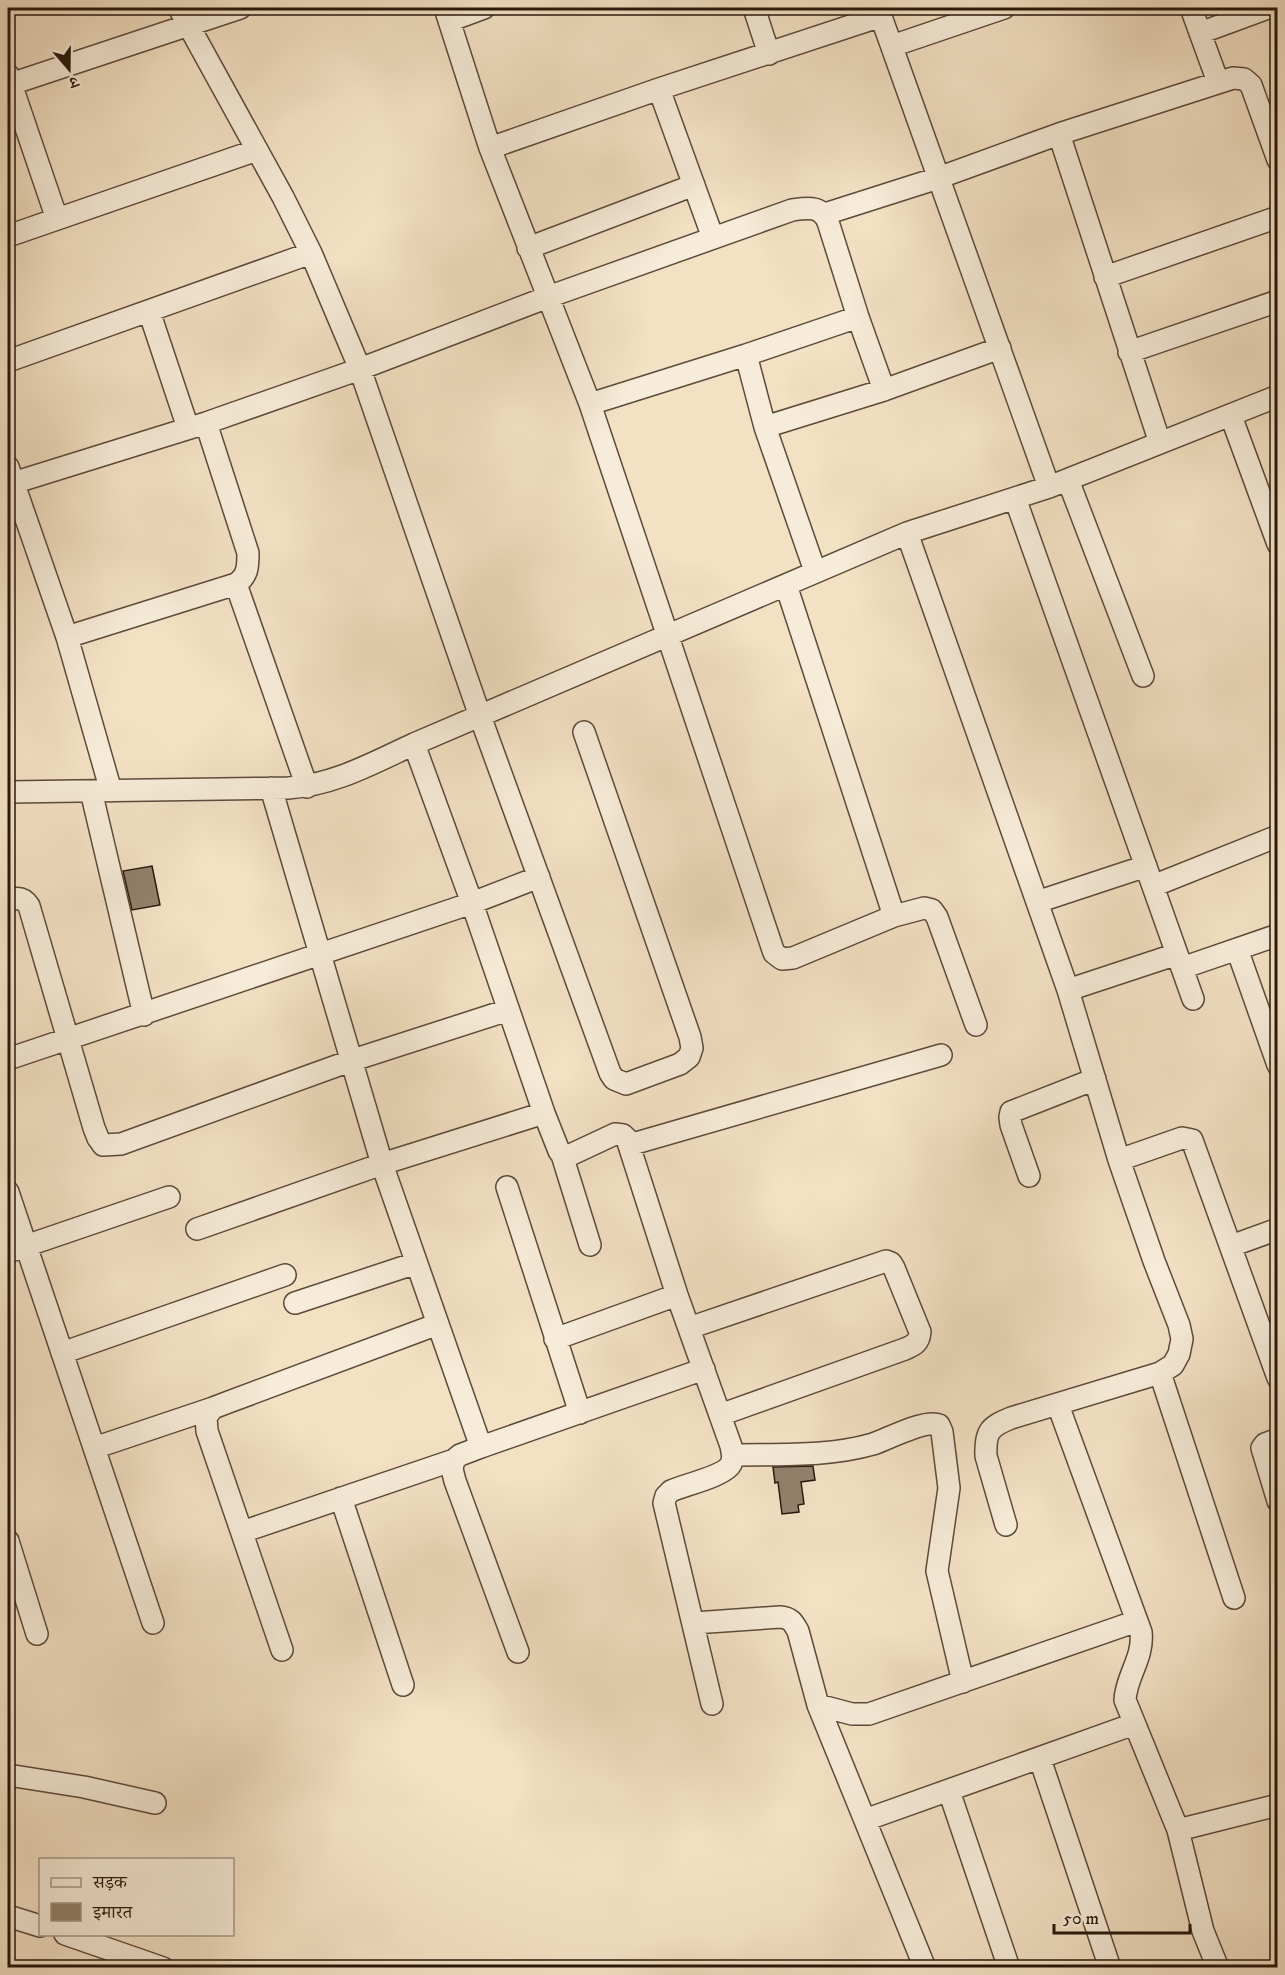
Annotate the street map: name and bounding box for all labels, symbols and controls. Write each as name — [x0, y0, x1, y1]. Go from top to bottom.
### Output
north arrow — [39, 39, 99, 99]
text: उ — [65, 71, 82, 94]
legend — [39, 1858, 234, 1936]
text: सड़क — [92, 1872, 128, 1894]
scale bar — [1054, 1897, 1190, 1935]
text: इमारत — [92, 1902, 133, 1924]
text: 50 m — [1063, 1908, 1099, 1930]

